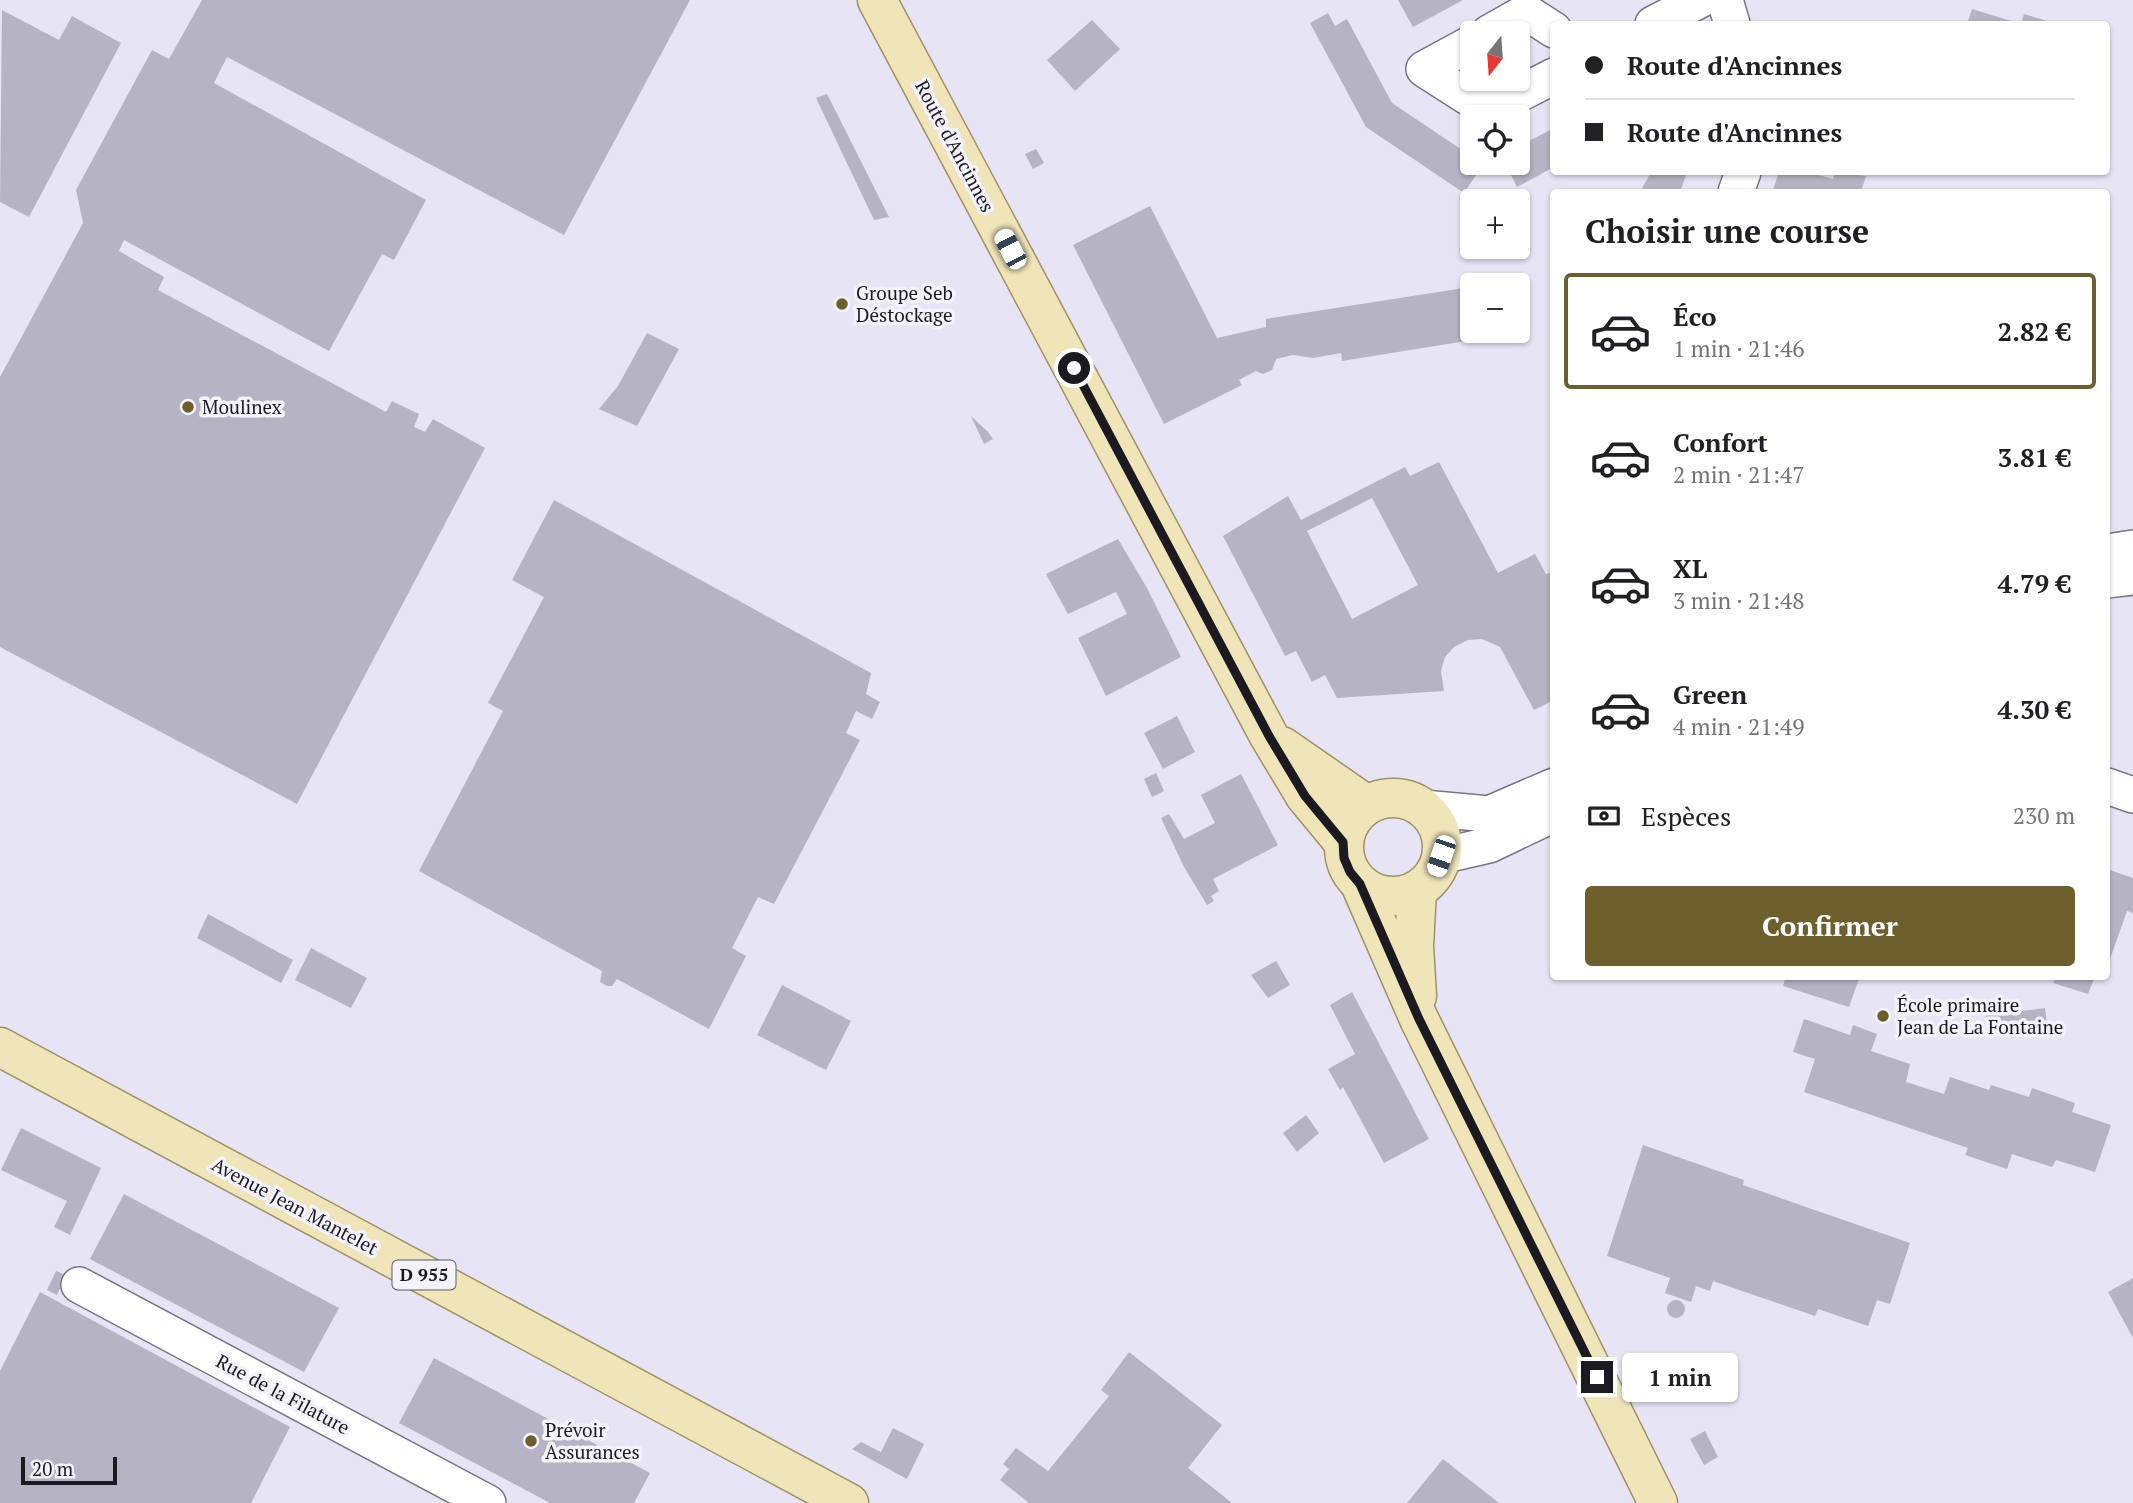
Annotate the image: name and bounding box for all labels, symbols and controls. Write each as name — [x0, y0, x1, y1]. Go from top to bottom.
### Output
north arrow — [1460, 21, 1530, 91]
map controls — [1460, 21, 1530, 343]
text: Route d'Ancinnes — [1627, 48, 1842, 82]
street label: Route d'Ancinnes — [910, 75, 1001, 216]
button: locate — [1460, 105, 1530, 175]
text: Route d'Ancinnes — [1627, 115, 1842, 149]
button: + — [1460, 189, 1530, 259]
text: Choisir une course — [1585, 210, 1869, 252]
car — [991, 226, 1030, 272]
button: − — [1460, 273, 1530, 343]
place label: Groupe Seb Déstockage — [856, 280, 953, 327]
marker: Groupe Seb Déstockage — [834, 296, 850, 312]
text: Éco — [1673, 299, 1716, 333]
icon: car — [1589, 300, 1652, 363]
text: 2.82 € — [1998, 314, 2071, 348]
text: 1 min · 21:46 — [1673, 333, 1805, 364]
route start — [1058, 352, 1090, 384]
place label: Moulinex — [202, 394, 282, 419]
marker: Moulinex — [180, 399, 196, 415]
text: Confort — [1673, 425, 1768, 459]
icon: car — [1589, 426, 1652, 489]
text: 3.81 € — [1998, 440, 2071, 474]
text: 2 min · 21:47 — [1673, 459, 1805, 490]
text: XL — [1673, 551, 1707, 585]
icon: car — [1589, 552, 1652, 615]
text: 4.79 € — [1998, 566, 2071, 600]
text: 3 min · 21:48 — [1673, 585, 1805, 616]
text: Green — [1673, 677, 1747, 711]
icon: car — [1589, 678, 1652, 741]
text: 4.30 € — [1998, 692, 2071, 726]
text: 4 min · 21:49 — [1673, 711, 1805, 742]
icon: cash — [1585, 797, 1623, 835]
text: Espèces — [1641, 799, 1731, 833]
text: 230 m — [2013, 800, 2075, 831]
car — [1425, 833, 1458, 879]
button: Confirmer — [1585, 886, 2075, 966]
place label: École primaire Jean de La Fontaine — [1897, 992, 2063, 1039]
marker: École primaire Jean de La Fontaine — [1875, 1008, 1891, 1024]
street label: Avenue Jean Mantelet — [208, 1151, 383, 1260]
road number: D 955 — [392, 1260, 456, 1290]
street label: Rue de la Filature — [212, 1348, 354, 1439]
callout: 1 min — [1622, 1352, 1737, 1402]
route end — [1581, 1361, 1613, 1393]
text: 1 min — [1649, 1362, 1711, 1393]
place label: Prévoir Assurances — [545, 1417, 640, 1464]
marker: Prévoir Assurances — [523, 1433, 539, 1449]
scale bar — [21, 1454, 117, 1486]
text: 20 m — [32, 1456, 73, 1481]

